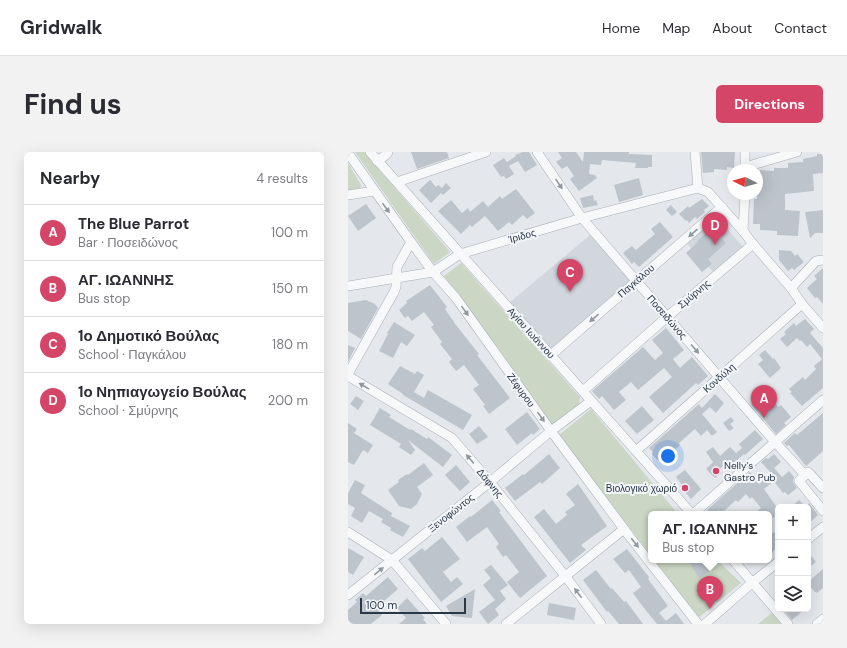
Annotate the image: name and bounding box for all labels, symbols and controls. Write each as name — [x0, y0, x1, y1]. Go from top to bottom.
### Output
text: Gridwalk — [20, 15, 102, 40]
text: Home — [602, 19, 640, 37]
text: Map — [662, 19, 690, 37]
text: About — [712, 19, 752, 37]
text: Contact — [774, 19, 827, 37]
button: Directions — [716, 85, 823, 123]
text: Find us — [24, 86, 122, 123]
north arrow — [727, 164, 763, 200]
text: Nearby — [40, 167, 100, 189]
text: 4 results — [256, 170, 308, 187]
one-way arrow — [555, 179, 563, 189]
one-way arrow — [382, 203, 390, 213]
pin: D — [702, 212, 728, 245]
text: The Blue Parrot — [78, 214, 189, 234]
text: A — [48, 224, 58, 241]
text: 100 m — [271, 224, 308, 241]
street label: Ίριδος — [506, 226, 537, 246]
one-way arrow — [687, 228, 698, 237]
text: Bar · Ποσειδώνος — [78, 234, 178, 251]
pin: C — [557, 259, 583, 292]
street label: Παγκάλου — [615, 261, 657, 301]
text: ΑΓ. ΙΩΑΝΝΗΣ — [78, 270, 174, 290]
street label: Σμύρνης — [675, 277, 713, 311]
text: B — [49, 280, 57, 297]
text: 150 m — [272, 280, 308, 297]
text: Bus stop — [78, 290, 130, 307]
street label: Ποσειδώνος — [644, 292, 690, 342]
street label: Αγίου Ιωάννου — [504, 305, 558, 361]
one-way arrow — [461, 306, 469, 316]
one-way arrow — [589, 313, 600, 322]
text: 1ο Δημοτικό Βούλας — [78, 326, 219, 346]
text: C — [48, 336, 58, 353]
text: 180 m — [272, 336, 308, 353]
one-way arrow — [690, 344, 700, 354]
text: School · Παγκάλου — [78, 346, 186, 363]
street label: Κονδύλη — [700, 360, 738, 396]
street label: Ζέφυρου — [504, 370, 538, 410]
text: 1ο Νηπιαγωγείο Βούλας — [78, 382, 246, 402]
one-way arrow — [358, 382, 370, 389]
pin: A — [751, 385, 777, 418]
text: D — [48, 392, 58, 409]
text: 200 m — [268, 392, 308, 409]
text: School · Σμύρνης — [78, 402, 178, 419]
one-way arrow — [536, 411, 545, 422]
your location — [658, 446, 678, 466]
one-way arrow — [466, 453, 475, 464]
place label: Nelly's Gastro Pub — [724, 459, 776, 484]
street label: Δάφνης — [474, 466, 506, 500]
marker: Nelly's Gastro Pub — [711, 466, 721, 476]
place label: Βιολογικό χωριό — [606, 482, 677, 495]
marker: Βιολογικό χωριό — [680, 483, 690, 493]
street label: Ξενοφώντος — [425, 491, 477, 535]
map controls — [775, 504, 811, 612]
button: + — [775, 504, 811, 540]
popup — [648, 511, 772, 563]
text: ΑΓ. ΙΩΑΝΝΗΣ — [662, 519, 758, 539]
one-way arrow — [631, 538, 639, 549]
text: Bus stop — [662, 539, 714, 556]
button: − — [775, 540, 811, 576]
one-way arrow — [373, 566, 384, 575]
pin: B — [697, 576, 723, 609]
button: layers — [775, 576, 811, 612]
one-way arrow — [574, 587, 582, 598]
scale bar — [360, 596, 466, 615]
text: 100 m — [366, 598, 397, 612]

